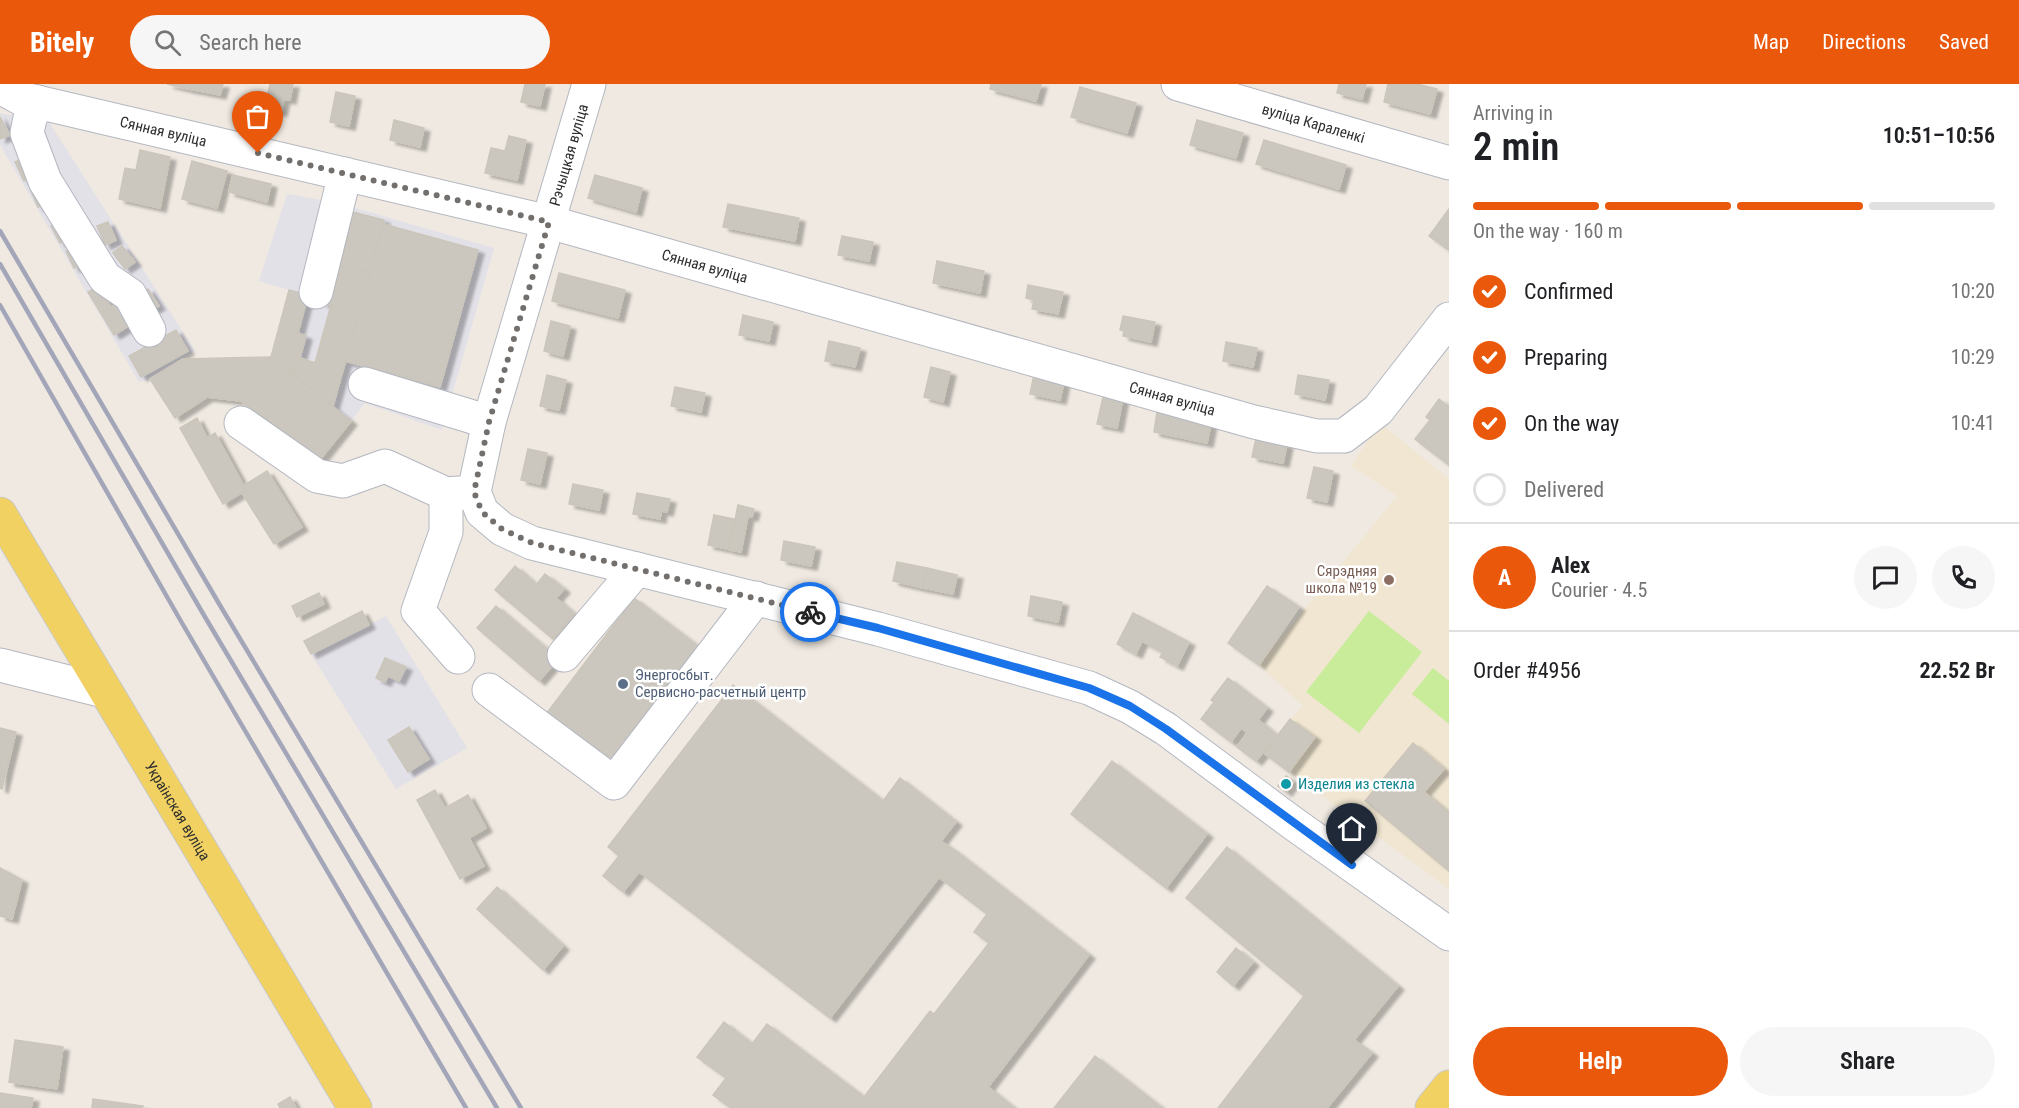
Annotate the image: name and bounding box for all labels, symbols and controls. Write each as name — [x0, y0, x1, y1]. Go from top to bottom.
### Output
search box — [130, 15, 550, 69]
text: Bitely — [30, 26, 94, 59]
icon: search — [151, 26, 184, 59]
text: Search here — [199, 30, 302, 55]
text: Map — [1753, 30, 1789, 54]
text: Directions — [1822, 30, 1906, 54]
text: Saved — [1939, 30, 1989, 54]
pin — [232, 91, 283, 153]
icon: bag — [241, 100, 274, 133]
street label: вуліца Караленкі — [1260, 100, 1367, 147]
text: Arriving in — [1473, 101, 1553, 125]
street label: Рэчыцкая вуліца — [546, 102, 592, 208]
street label: Сянная вуліца — [118, 113, 208, 150]
text: 10:51–10:56 — [1883, 123, 1995, 148]
text: 2 min — [1473, 124, 1559, 170]
text: On the way · 160 m — [1473, 219, 1623, 243]
street label: Сянная вуліца — [660, 245, 750, 287]
icon: check — [1473, 275, 1506, 308]
text: Confirmed — [1524, 279, 1613, 304]
text: 10:20 — [1951, 279, 1995, 303]
icon: check — [1473, 341, 1506, 374]
text: Preparing — [1524, 345, 1608, 370]
text: 10:29 — [1951, 345, 1995, 369]
street label: Сянная вуліца — [1127, 378, 1217, 420]
icon: check — [1473, 407, 1506, 440]
text: On the way — [1524, 411, 1619, 436]
text: 10:41 — [1951, 411, 1995, 435]
text: Delivered — [1524, 477, 1604, 502]
button: chat — [1854, 546, 1917, 609]
button: phone — [1932, 546, 1995, 609]
text: Alex — [1551, 553, 1590, 578]
place label: Сярэдняя школа №19 — [1306, 562, 1377, 597]
text: A — [1498, 565, 1511, 590]
marker: Сярэдняя школа №19 — [1382, 573, 1396, 587]
text: Courier · 4.5 — [1551, 578, 1647, 602]
courier — [780, 582, 840, 642]
icon: bike — [794, 596, 827, 629]
text: Order #4956 — [1473, 658, 1581, 683]
text: 22.52 Br — [1919, 658, 1995, 683]
place label: Энергосбыт. Сервисно-расчетный центр — [635, 666, 806, 701]
marker: Энергосбыт. Сервисно-расчетный центр — [616, 677, 630, 691]
street label: Украінская вуліца — [141, 758, 214, 864]
place label: Изделия из стекла — [1298, 775, 1415, 793]
marker: Изделия из стекла — [1279, 777, 1293, 791]
pin — [1326, 803, 1377, 865]
icon: home — [1335, 812, 1368, 845]
button: Help — [1473, 1027, 1728, 1096]
button: Share — [1740, 1027, 1995, 1096]

